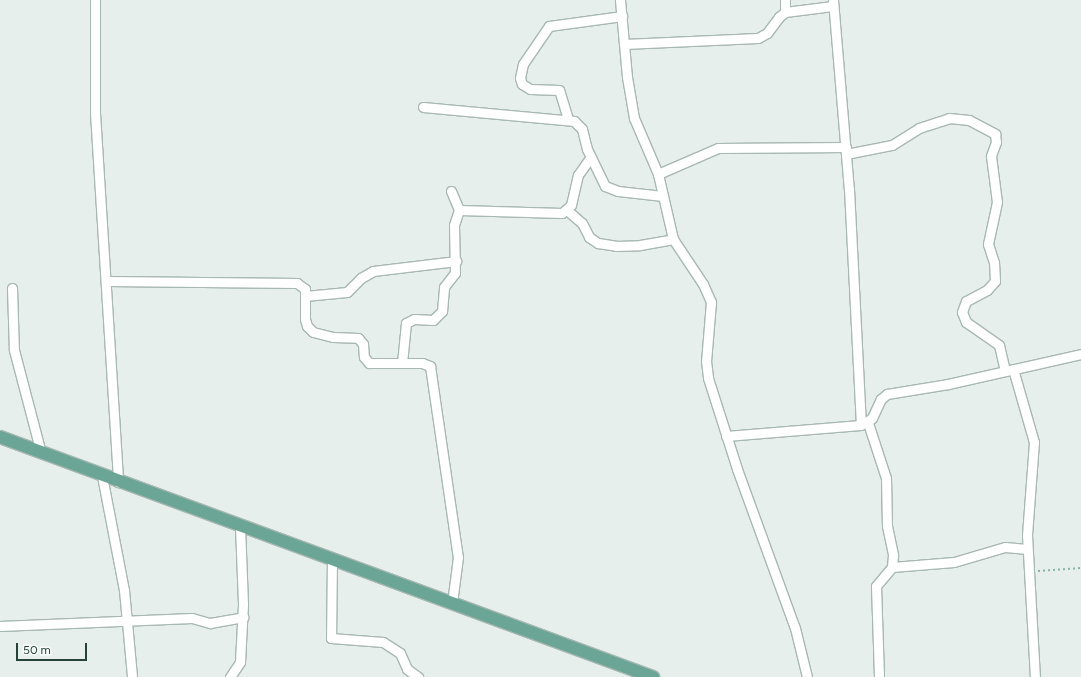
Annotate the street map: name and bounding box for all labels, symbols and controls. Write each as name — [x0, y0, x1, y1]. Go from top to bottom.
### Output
scale bar — [18, 635, 89, 661]
text: 50 m — [23, 643, 51, 657]

